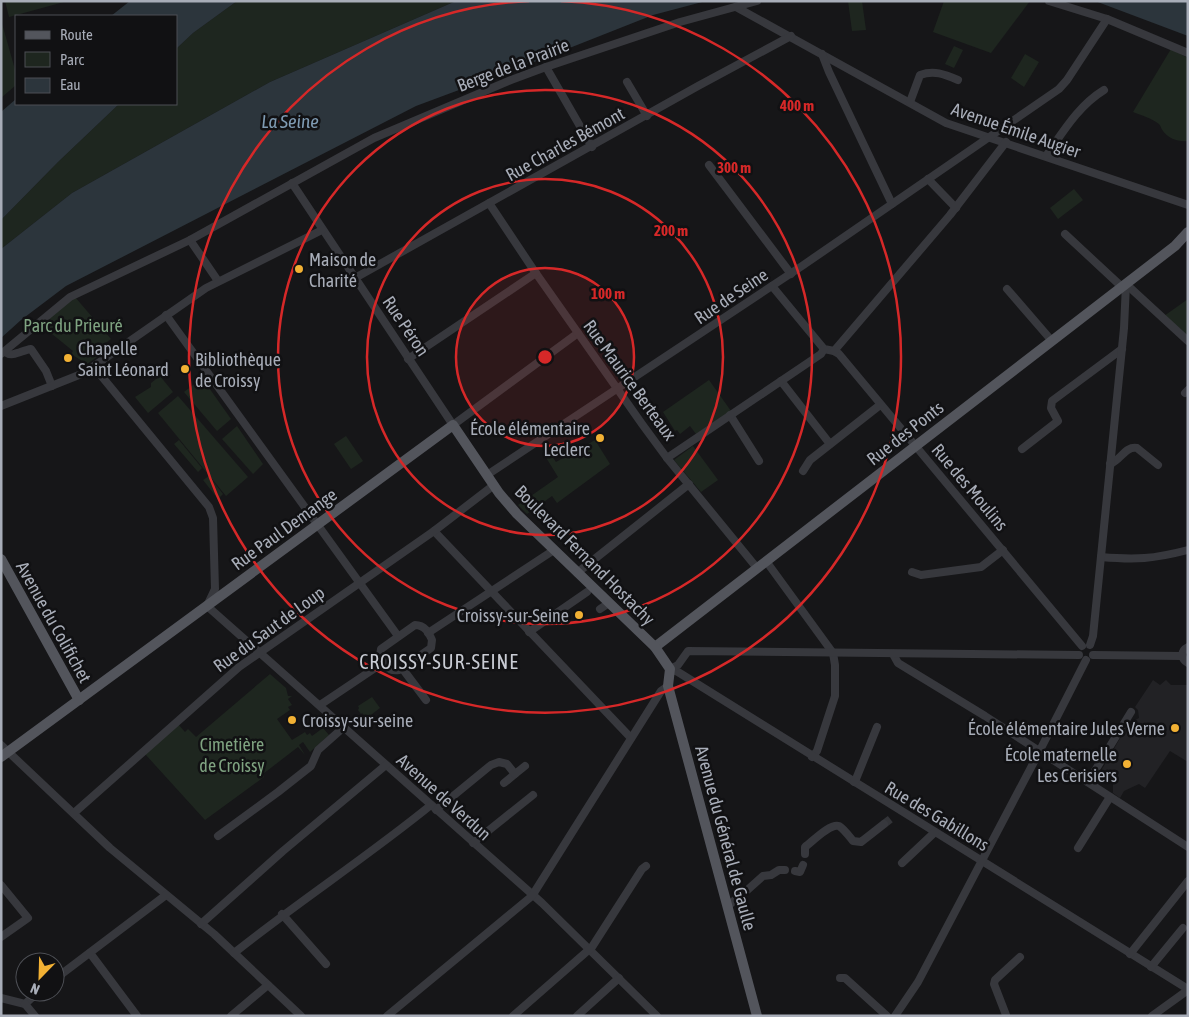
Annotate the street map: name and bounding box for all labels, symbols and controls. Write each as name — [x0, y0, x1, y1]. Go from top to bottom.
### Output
legend — [15, 15, 178, 105]
text: Route — [60, 26, 93, 43]
street label: Berge de la Prairie — [454, 34, 572, 96]
text: Parc — [60, 51, 84, 68]
text: Eau — [60, 76, 81, 93]
text: 400 m — [779, 97, 814, 114]
street label: Avenue Émile Augier — [949, 98, 1084, 162]
street label: Rue Charles Bémont — [502, 103, 628, 185]
water label: La Seine — [261, 110, 319, 132]
text: 300 m — [717, 159, 751, 176]
text: 200 m — [654, 222, 688, 239]
place label: Maison de Charité — [309, 249, 376, 291]
marker: Maison de Charité — [293, 263, 305, 275]
street label: Rue de Seine — [690, 264, 772, 328]
text: 100 m — [591, 285, 625, 302]
street label: Rue Péron — [378, 292, 434, 360]
park label: Parc du Prieuré — [23, 315, 123, 336]
street label: Rue Maurice Berteaux — [579, 316, 681, 444]
place label: Chapelle Saint Léonard — [78, 338, 169, 380]
centre of rings — [536, 348, 554, 366]
place label: Bibliothèque de Croissy — [195, 349, 281, 391]
marker: Chapelle Saint Léonard — [62, 352, 74, 364]
marker: Bibliothèque de Croissy — [179, 363, 191, 375]
street label: Rue des Ponts — [863, 397, 947, 469]
place label: École élémentaire Leclerc — [470, 418, 590, 460]
marker: École élémentaire Leclerc — [594, 432, 606, 444]
street label: Rue des Moulins — [928, 439, 1012, 535]
street label: Boulevard Fernand Hostachy — [511, 481, 659, 629]
street label: Rue Paul Demange — [227, 484, 341, 574]
street label: Avenue du Colifichet — [12, 558, 96, 686]
street label: Rue du Saut de Loup — [209, 582, 329, 676]
place label: Croissy-sur-Seine — [457, 605, 569, 626]
marker: Croissy-sur-Seine — [573, 609, 585, 621]
district label: CROISSY-SUR-SEINE — [359, 650, 519, 673]
place label: Croissy-sur-seine — [302, 710, 413, 731]
marker: Croissy-sur-seine — [286, 714, 298, 726]
place label: École élémentaire Jules Verne — [968, 718, 1165, 739]
marker: École élémentaire Jules Verne — [1169, 722, 1181, 734]
park label: Cimetière de Croissy — [199, 734, 265, 776]
street label: Avenue du Général de Gaulle — [691, 743, 761, 933]
place label: École maternelle Les Cerisiers — [1005, 744, 1117, 786]
street label: Avenue de Verdun — [393, 749, 495, 845]
marker: École maternelle Les Cerisiers — [1121, 758, 1133, 770]
street label: Rue des Gabillons — [881, 777, 993, 855]
north arrow — [15, 952, 65, 1002]
text: N — [28, 980, 42, 998]

